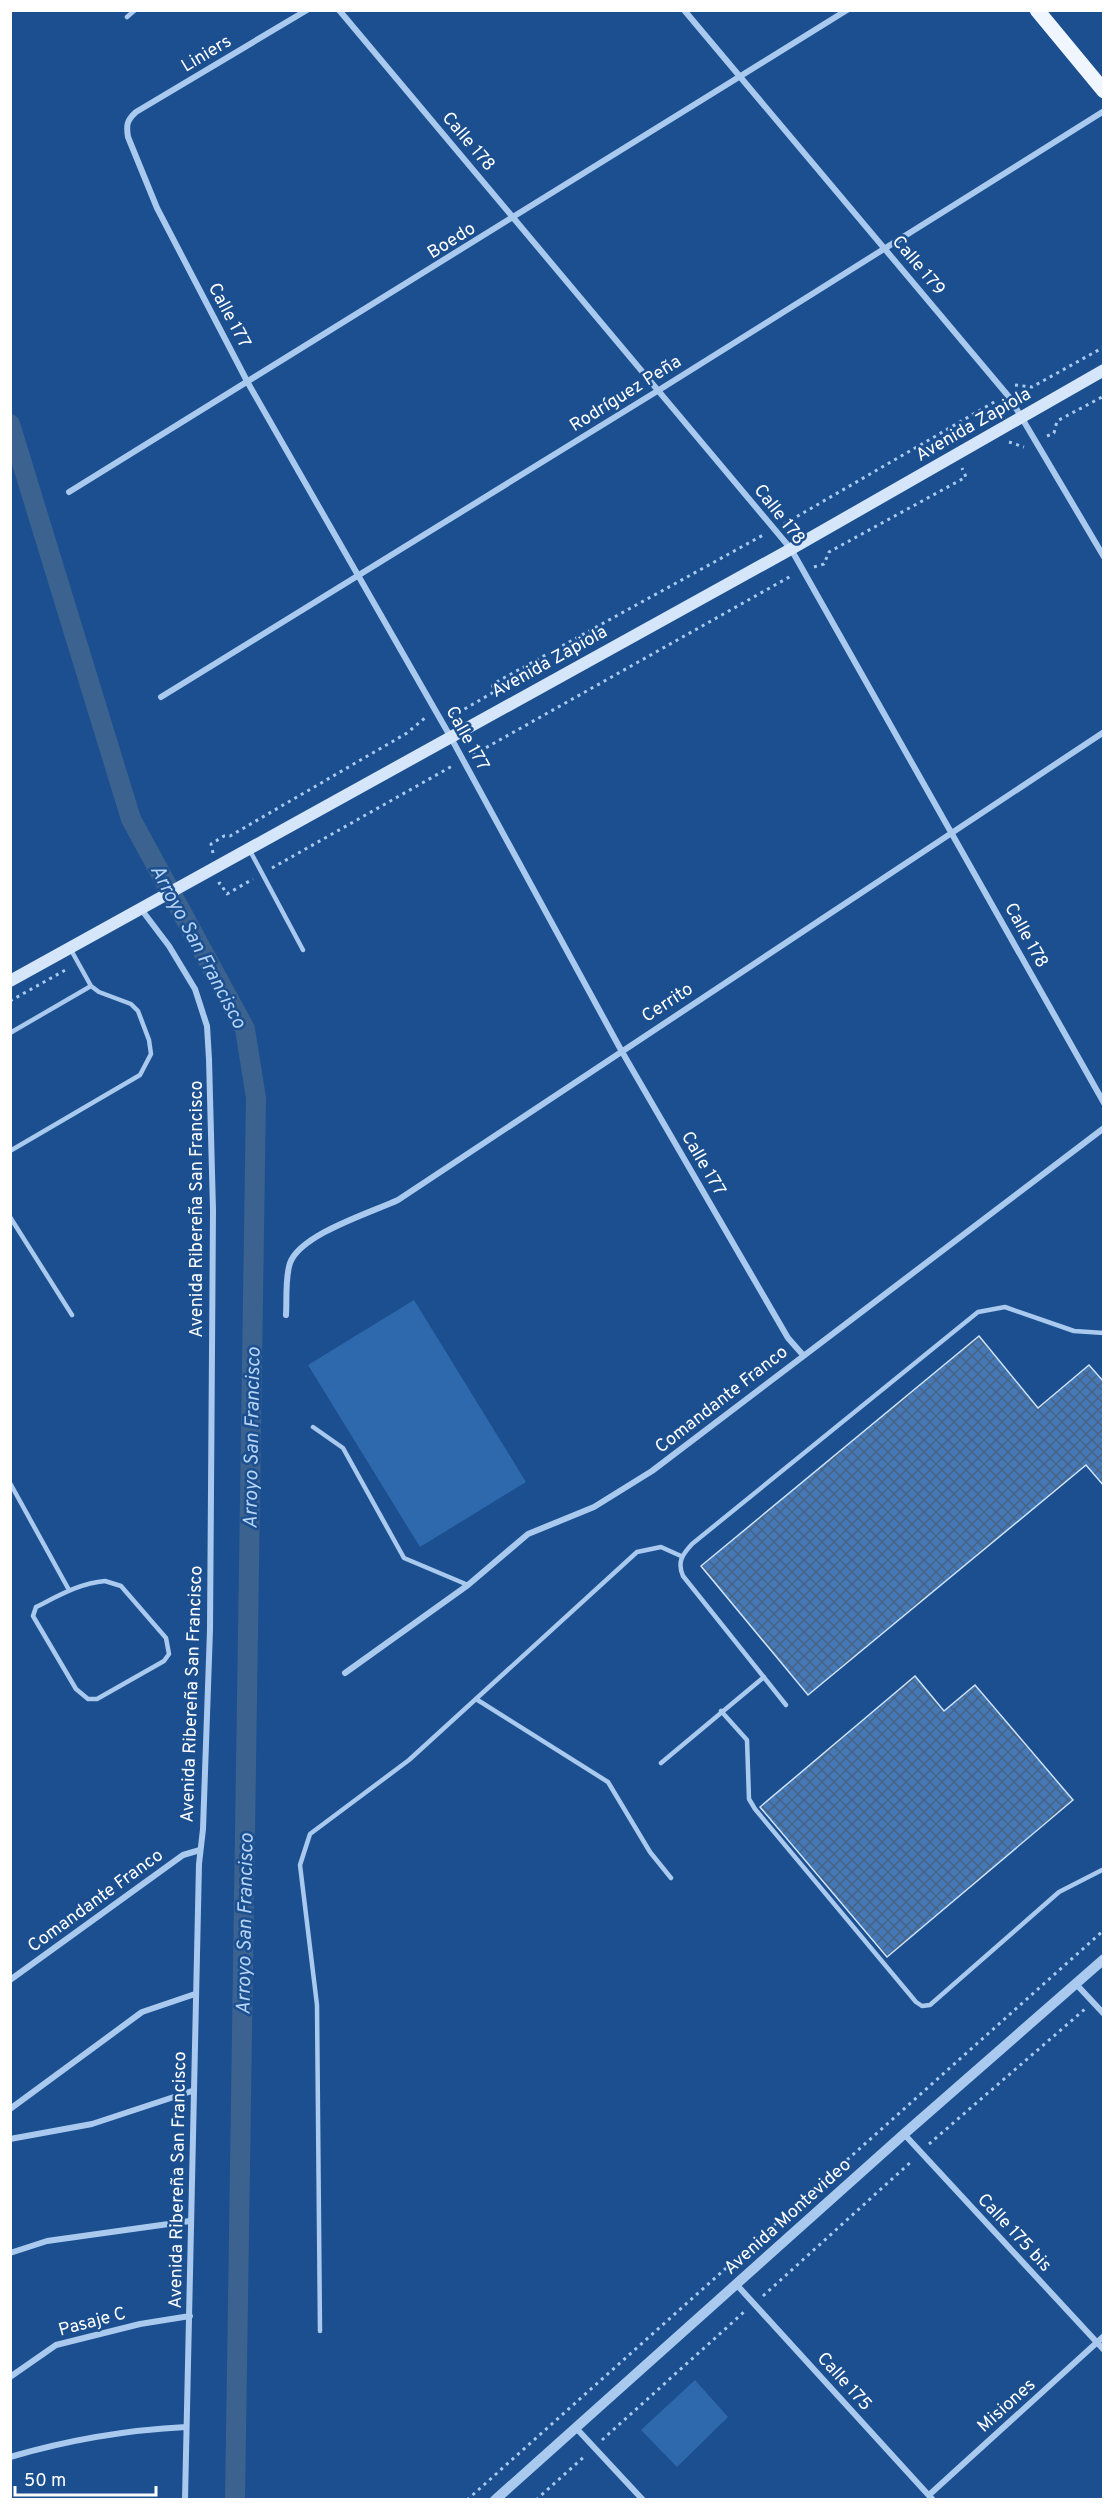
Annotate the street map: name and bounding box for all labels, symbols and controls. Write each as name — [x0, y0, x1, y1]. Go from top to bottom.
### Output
street label: Liniers — [178, 30, 236, 78]
street label: Calle 178 — [436, 107, 499, 177]
street label: Boedo — [423, 218, 480, 265]
street label: Calle 179 — [886, 231, 950, 301]
street label: Calle 177 — [202, 279, 255, 352]
street label: Rodríguez Peña — [566, 351, 686, 438]
street label: Avenida Zapiola — [912, 383, 1035, 468]
street label: Calle 178 — [748, 480, 810, 550]
street label: Avenida Zapiola — [488, 621, 612, 704]
street label: Calle 177 — [440, 702, 494, 775]
water label: Arroyo San Francisco — [143, 861, 252, 1034]
street label: Calle 178 — [998, 899, 1053, 972]
street label: Cerrito — [638, 978, 698, 1028]
street label: Avenida Ribereña San Francisco — [186, 1080, 209, 1338]
street label: Calle 177 — [675, 1127, 730, 1200]
street label: Comandante Franco — [651, 1341, 793, 1459]
water label: Arroyo San Francisco — [238, 1347, 268, 1529]
street label: Avenida Ribereña San Francisco — [177, 1565, 208, 1823]
water label: Arroyo San Francisco — [231, 1833, 261, 2015]
street label: Comandante Franco — [24, 1844, 168, 1958]
street label: Avenida Ribereña San Francisco — [165, 2051, 192, 2309]
street label: Avenida Montevideo — [720, 2154, 856, 2280]
street label: Calle 175 bis — [972, 2189, 1056, 2277]
street label: Pasaje C — [56, 2302, 129, 2342]
street label: Calle 175 — [811, 2348, 876, 2416]
street label: Misiones — [973, 2374, 1041, 2438]
scale bar — [15, 2459, 156, 2497]
text: 50 m — [24, 2470, 66, 2493]

